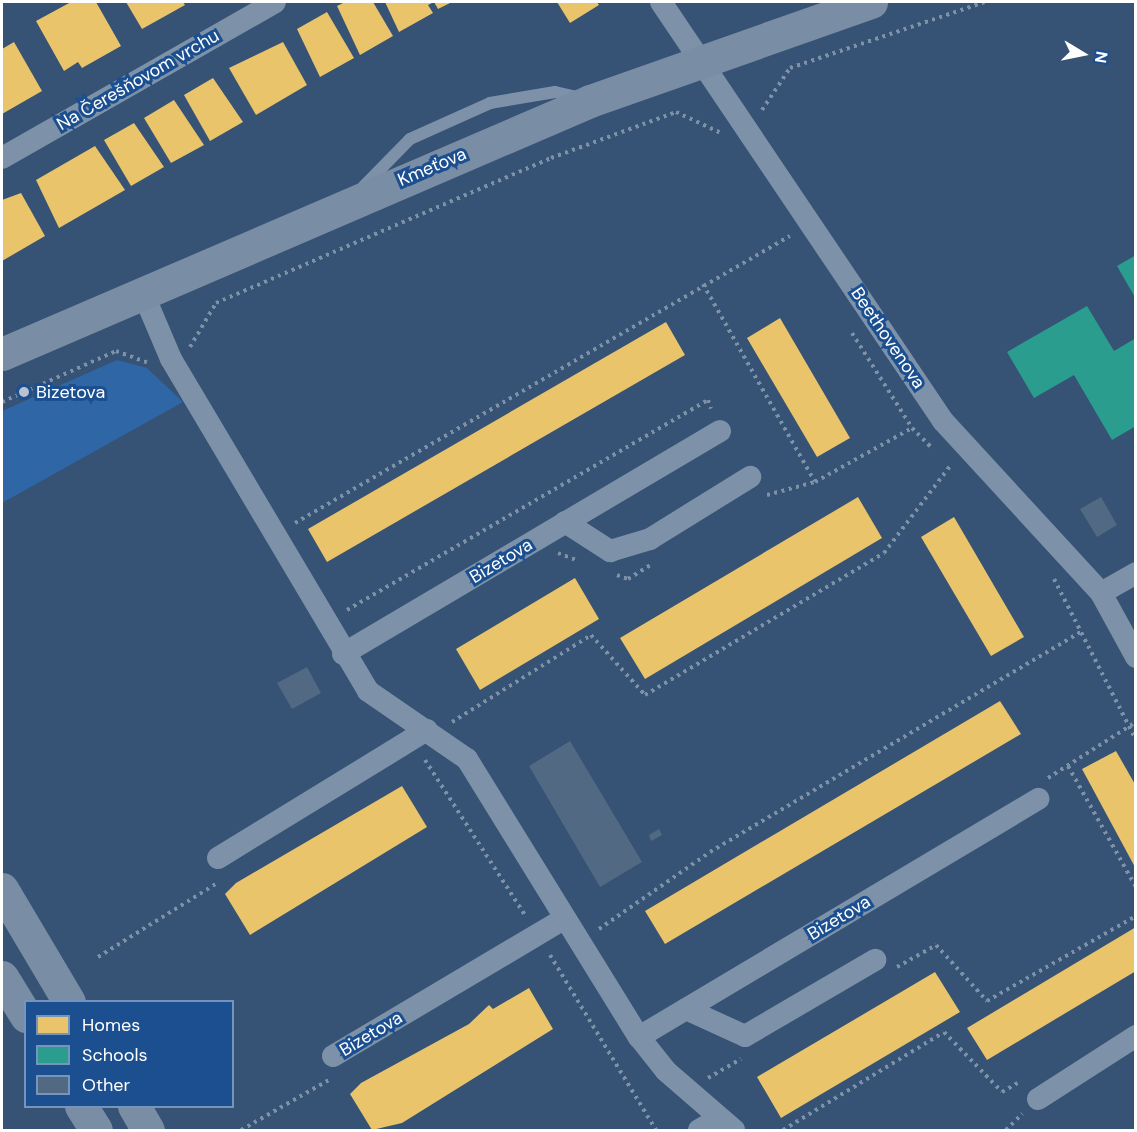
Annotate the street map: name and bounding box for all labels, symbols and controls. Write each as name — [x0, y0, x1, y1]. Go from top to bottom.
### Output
north arrow — [1053, 24, 1113, 84]
street label: Na Čerešňovom vrchu — [53, 25, 223, 135]
text: N — [1090, 50, 1113, 65]
street label: Kmeťova — [394, 143, 470, 191]
street label: Beethovenova — [846, 283, 930, 393]
place label: Bizetova — [36, 381, 105, 403]
marker: Bizetova — [17, 385, 31, 399]
street label: Bizetova — [466, 534, 536, 588]
street label: Bizetova — [804, 891, 874, 945]
legend — [24, 1000, 234, 1108]
street label: Bizetova — [336, 1007, 406, 1061]
text: Homes — [82, 1013, 140, 1037]
text: Schools — [82, 1043, 147, 1067]
text: Other — [82, 1073, 130, 1097]

